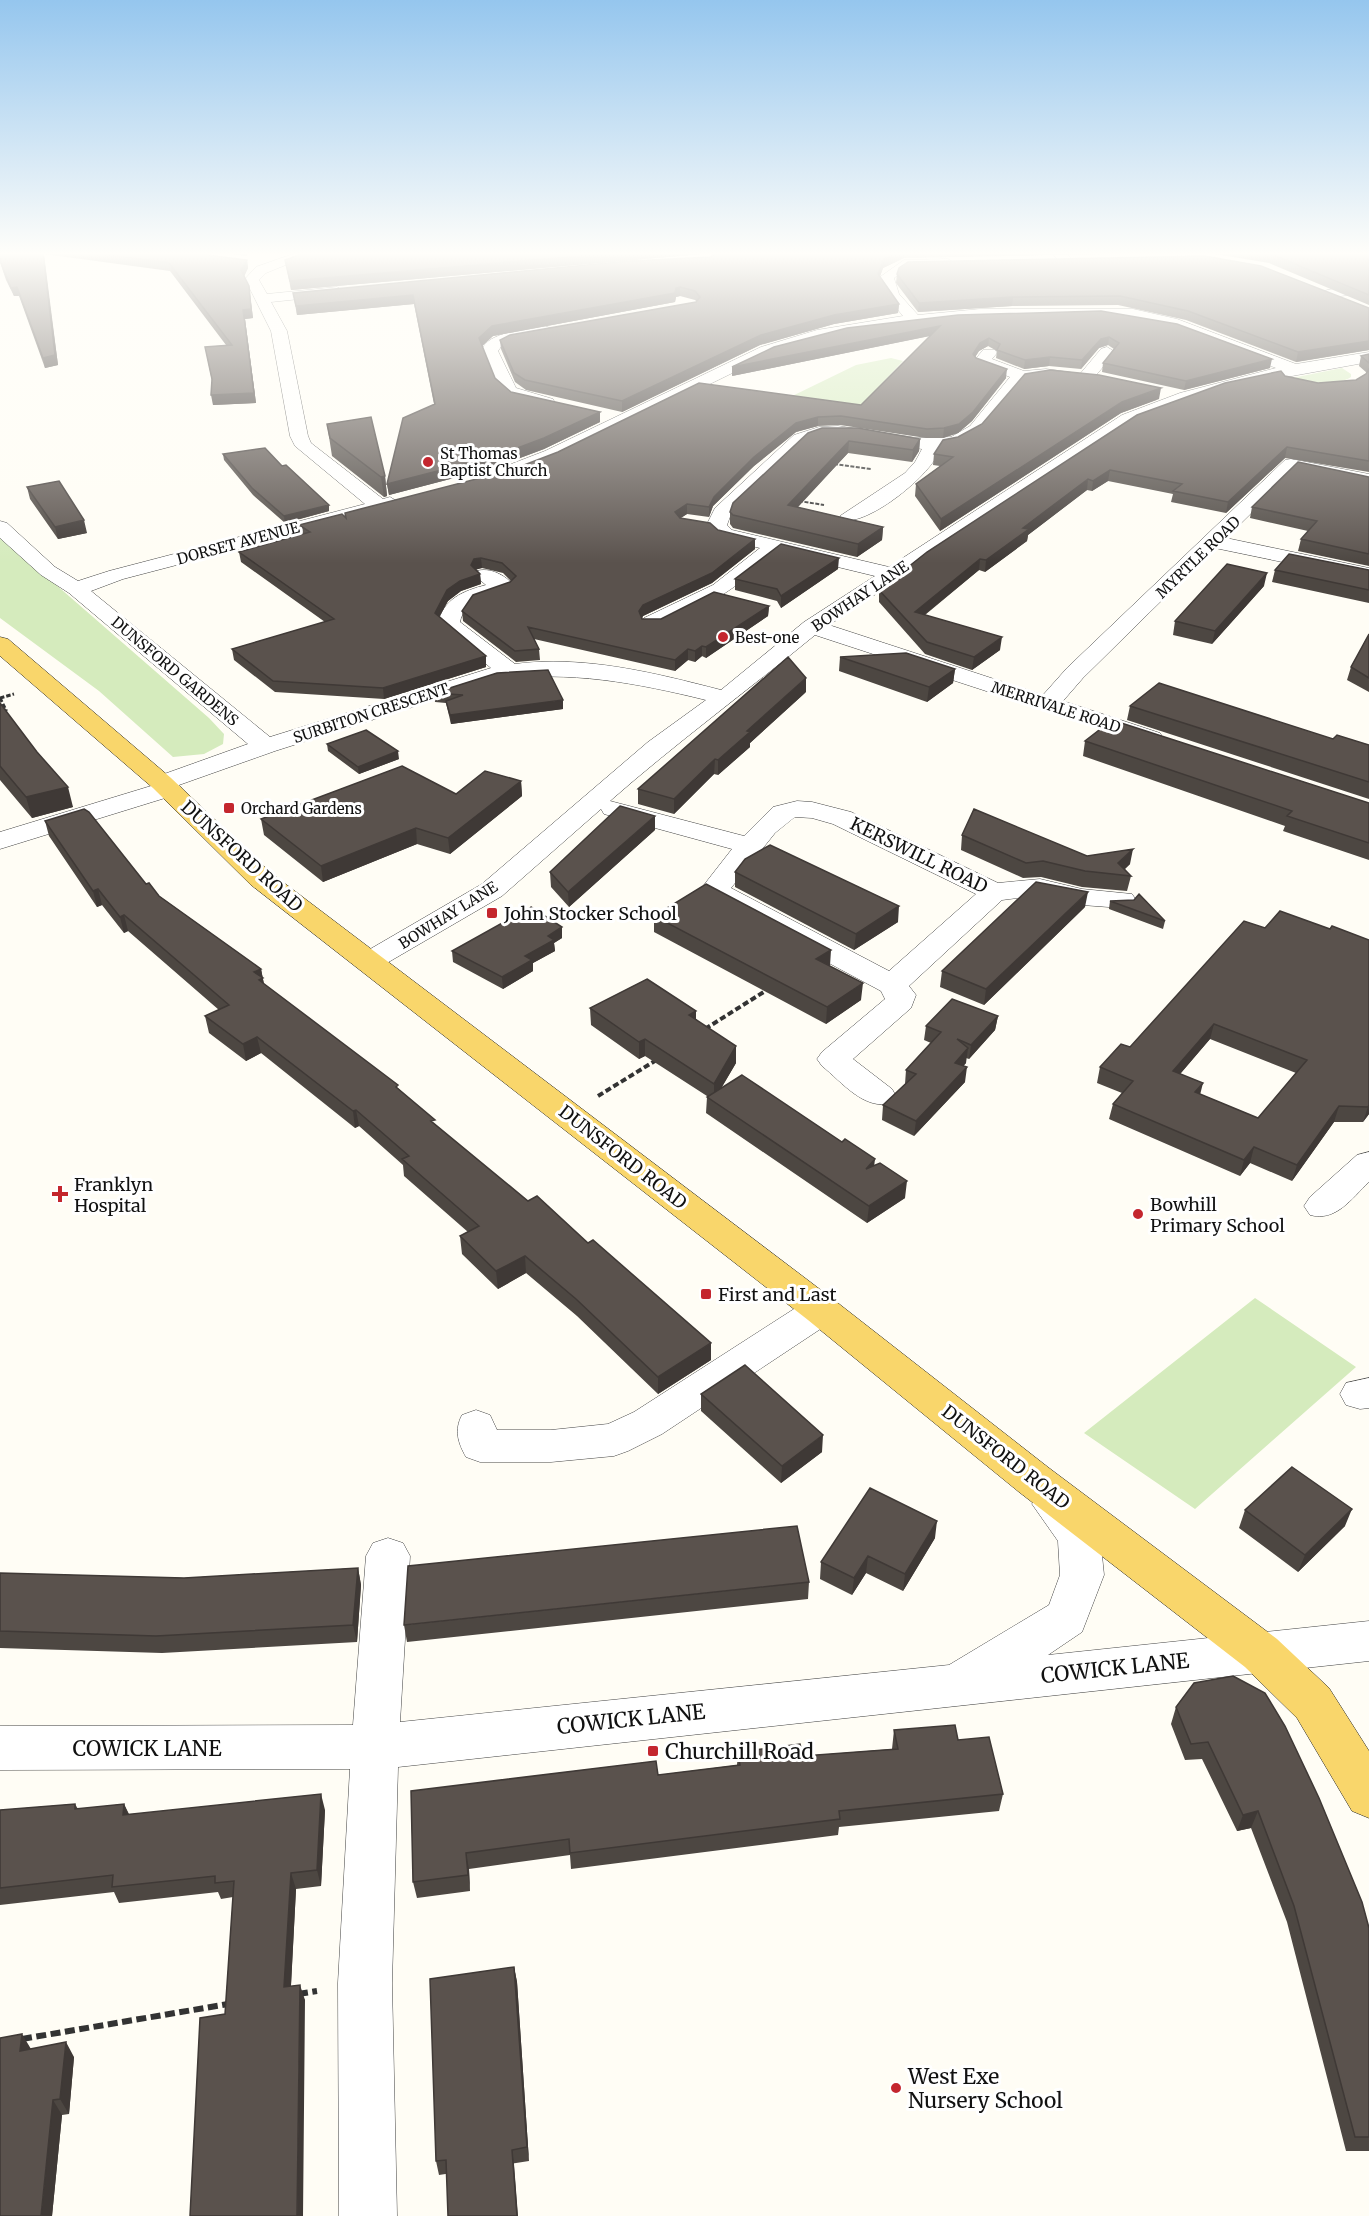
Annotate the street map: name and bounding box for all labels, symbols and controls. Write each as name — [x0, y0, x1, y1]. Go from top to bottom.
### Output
place label: St Thomas Baptist Church — [440, 444, 547, 480]
marker: St Thomas Baptist Church — [421, 455, 435, 469]
street label: MYRTLE ROAD — [1152, 512, 1244, 602]
street label: DORSET AVENUE — [174, 517, 302, 569]
street label: BOWHAY LANE — [808, 556, 913, 635]
street label: DUNSFORD GARDENS — [108, 612, 243, 730]
place label: Best-one — [735, 628, 800, 647]
marker: Best-one — [716, 630, 730, 644]
street label: MERRIVALE ROAD — [989, 677, 1123, 737]
street label: SURBITON CRESCENT — [291, 679, 452, 747]
street label: DUNSFORD ROAD — [176, 795, 308, 917]
place label: Orchard Gardens — [241, 799, 362, 818]
marker: Orchard Gardens — [222, 801, 236, 815]
street label: KERSWILL ROAD — [846, 812, 992, 898]
street label: BOWHAY LANE — [395, 877, 501, 953]
place label: John Stocker School — [503, 902, 677, 925]
marker: John Stocker School — [485, 906, 499, 920]
street label: DUNSFORD ROAD — [554, 1100, 692, 1214]
place label: Franklyn Hospital — [74, 1173, 153, 1217]
marker: Franklyn Hospital — [51, 1185, 69, 1203]
place label: Bowhill Primary School — [1150, 1193, 1285, 1237]
marker: Bowhill Primary School — [1131, 1207, 1145, 1221]
place label: First and Last — [718, 1283, 837, 1306]
marker: First and Last — [699, 1287, 713, 1301]
street label: DUNSFORD ROAD — [937, 1400, 1075, 1514]
street label: COWICK LANE — [1039, 1647, 1191, 1689]
street label: COWICK LANE — [555, 1698, 707, 1740]
street label: COWICK LANE — [73, 1735, 222, 1762]
place label: Churchill Road — [665, 1738, 814, 1765]
marker: Churchill Road — [646, 1744, 660, 1758]
place label: West Exe Nursery School — [907, 2063, 1063, 2114]
marker: West Exe Nursery School — [889, 2081, 903, 2095]

